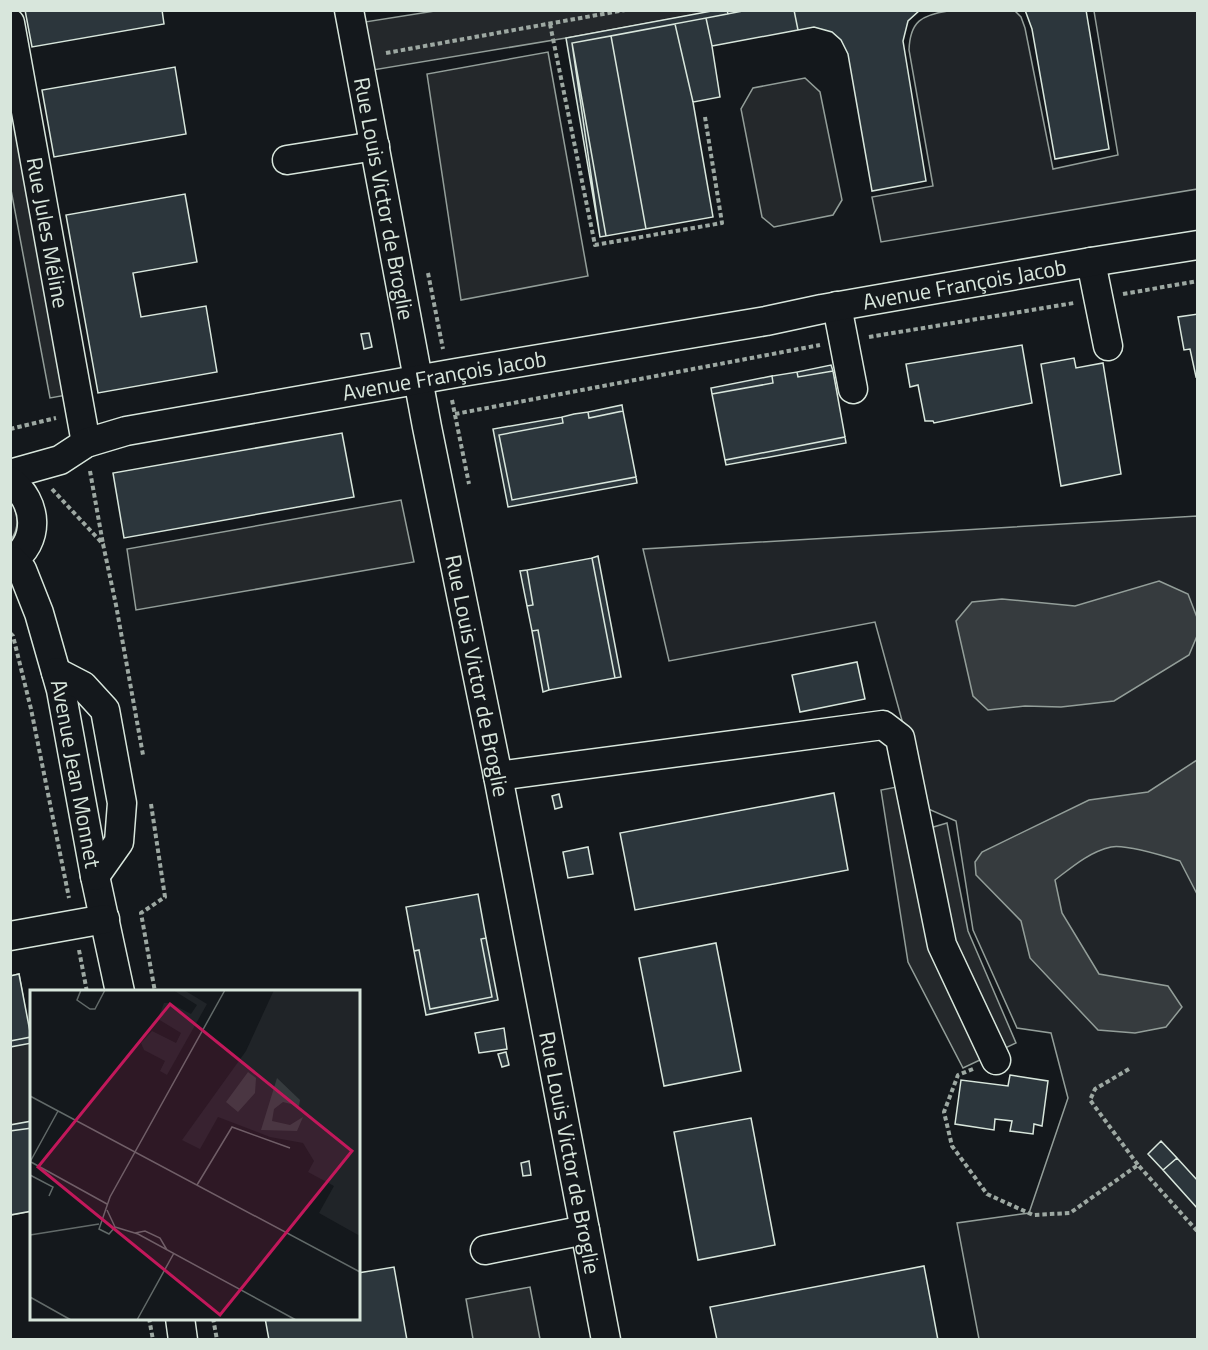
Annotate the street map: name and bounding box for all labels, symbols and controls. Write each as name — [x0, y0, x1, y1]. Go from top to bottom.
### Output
street label: Rue Louis Victor de Broglie — [345, 74, 424, 323]
street label: Rue Jules Méline — [18, 154, 78, 311]
street label: Avenue François Jacob — [860, 250, 1069, 319]
street label: Avenue François Jacob — [340, 341, 549, 410]
street label: Rue Louis Victor de Broglie — [436, 552, 519, 800]
street label: Avenue Jean Monnet — [42, 675, 110, 871]
inset map — [30, 990, 360, 1320]
street label: Rue Louis Victor de Broglie — [530, 1029, 610, 1277]

